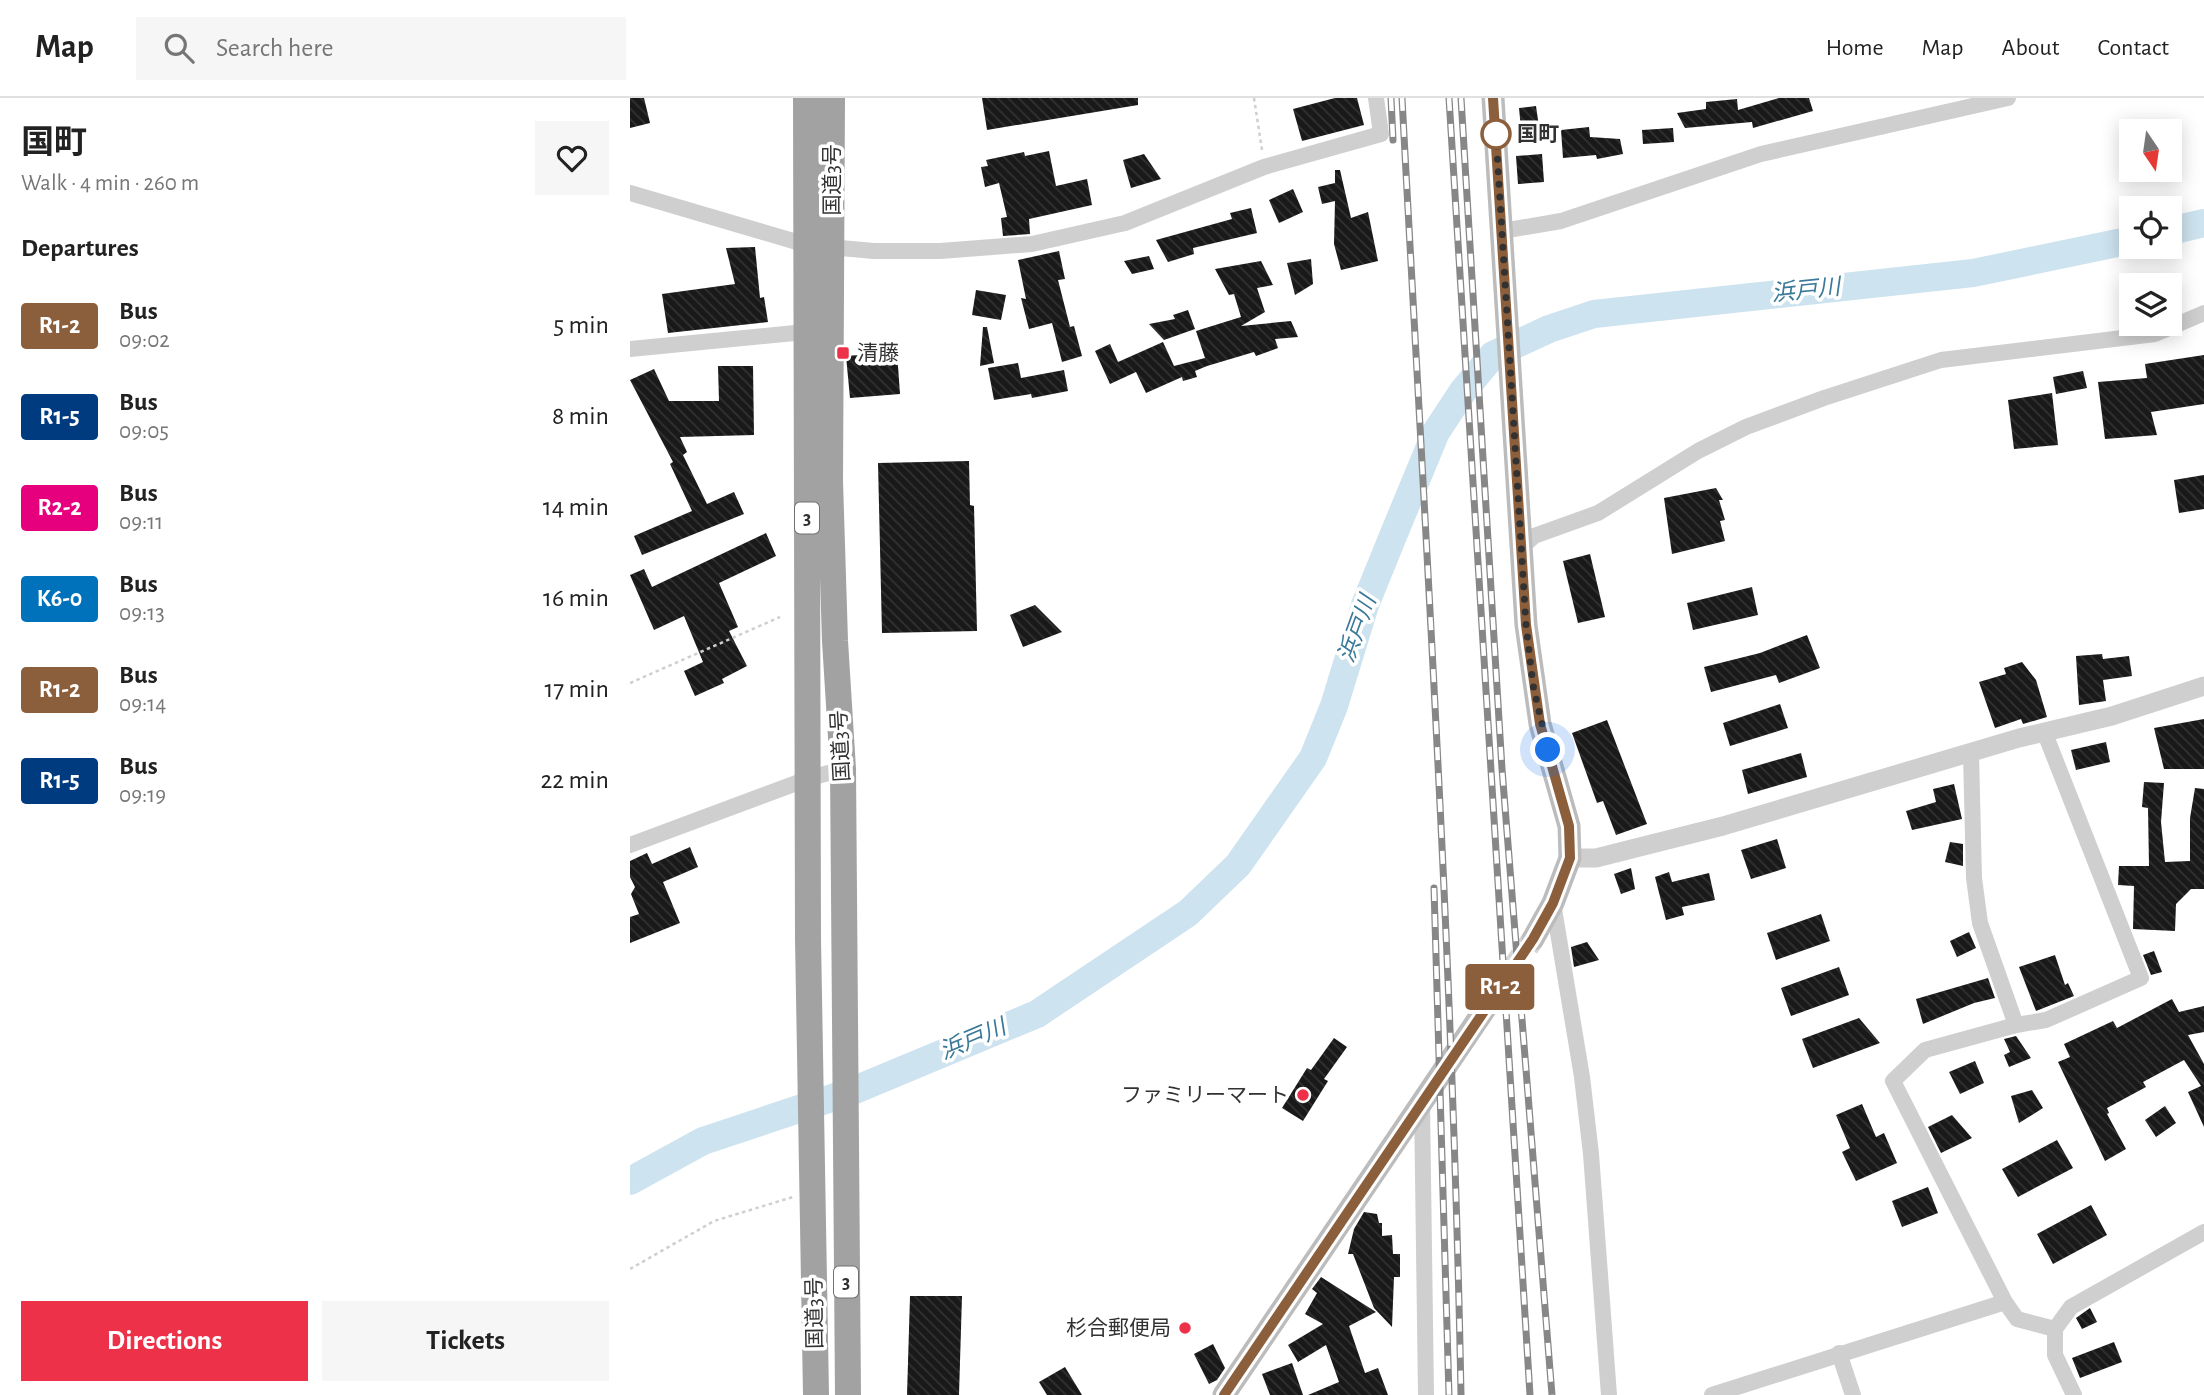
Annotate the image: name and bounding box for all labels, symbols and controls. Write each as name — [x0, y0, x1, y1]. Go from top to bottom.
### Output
search box — [136, 17, 626, 80]
icon: search — [160, 29, 198, 67]
text: Map — [35, 31, 94, 64]
text: Search here — [216, 35, 334, 61]
text: Home — [1826, 36, 1884, 60]
text: Map — [1922, 36, 1964, 60]
text: About — [2002, 36, 2059, 60]
text: Contact — [2097, 36, 2169, 60]
marker: 国町 — [1481, 119, 1511, 149]
north arrow — [2119, 119, 2182, 182]
map controls — [2119, 119, 2182, 336]
button: heart — [535, 121, 609, 195]
place label: 国町 — [1517, 124, 1559, 145]
text: 国町 — [21, 127, 87, 160]
street label: 国道3号 — [821, 144, 843, 216]
text: Walk · 4 min · 260 m — [21, 172, 199, 195]
button: locate — [2119, 196, 2182, 259]
text: Departures — [21, 235, 139, 261]
button: layers — [2119, 273, 2182, 336]
water label: 浜戸川 — [1770, 274, 1844, 306]
text: Bus — [119, 298, 158, 324]
text: 5 min — [553, 312, 609, 338]
text: R1-2 — [39, 314, 80, 338]
text: 09:02 — [119, 329, 170, 352]
place label: 清藤 — [857, 342, 899, 364]
marker: 清藤 — [835, 345, 851, 361]
text: Bus — [119, 389, 158, 415]
text: 8 min — [552, 403, 609, 429]
text: R1-5 — [39, 405, 80, 429]
text: 09:05 — [119, 420, 169, 443]
text: Bus — [119, 480, 158, 506]
text: 14 min — [543, 494, 609, 520]
text: R2-2 — [37, 496, 82, 520]
road number: 3 — [795, 502, 819, 534]
text: 09:11 — [119, 511, 163, 534]
text: Bus — [119, 571, 158, 597]
text: 16 min — [543, 585, 609, 611]
text: K6-0 — [37, 587, 82, 611]
water label: 浜戸川 — [1334, 589, 1382, 665]
text: 09:13 — [119, 602, 165, 625]
text: Bus — [119, 662, 158, 688]
text: 17 min — [544, 676, 609, 702]
text: R1-2 — [39, 678, 80, 702]
text: 09:14 — [119, 693, 166, 716]
street label: 国道3号 — [828, 710, 853, 782]
your location — [1530, 732, 1565, 767]
text: Bus — [119, 753, 158, 779]
text: 22 min — [541, 767, 609, 793]
text: R1-5 — [39, 769, 80, 793]
text: 09:19 — [119, 784, 166, 807]
line badge: R1-2 — [1451, 964, 1549, 1010]
text: R1-2 — [1479, 975, 1521, 999]
water label: 浜戸川 — [936, 1013, 1012, 1064]
place label: ファミリーマート — [1121, 1085, 1289, 1106]
marker: ファミリーマート — [1295, 1087, 1311, 1103]
road number: 3 — [834, 1266, 858, 1298]
street label: 国道3号 — [803, 1277, 826, 1349]
button: Directions — [21, 1301, 308, 1381]
button: Tickets — [322, 1301, 609, 1381]
place label: 杉合郵便局 — [1066, 1317, 1171, 1339]
marker: 杉合郵便局 — [1177, 1320, 1193, 1336]

